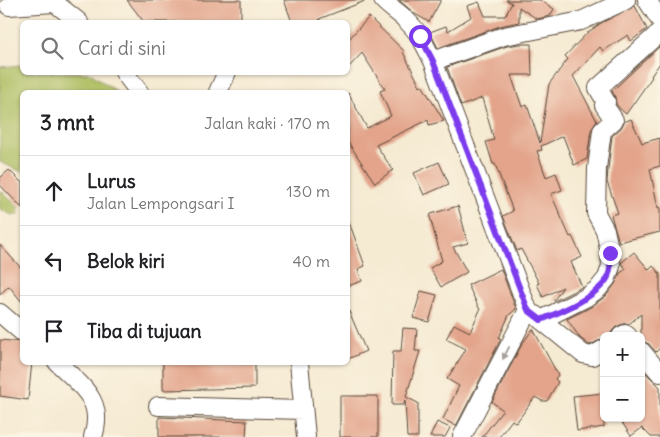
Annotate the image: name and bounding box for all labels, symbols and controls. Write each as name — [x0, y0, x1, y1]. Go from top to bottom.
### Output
search box — [20, 20, 350, 75]
route start — [409, 25, 432, 48]
icon: search — [38, 34, 66, 62]
text: Cari di sini — [78, 36, 166, 60]
text: 3 mnt — [40, 109, 94, 136]
text: Jalan kaki · 170 m — [204, 113, 330, 133]
text: Lurus — [87, 169, 136, 193]
icon: ahead — [40, 177, 68, 205]
text: 130 m — [286, 181, 330, 201]
text: Jalan Lempongsari I — [87, 193, 235, 213]
route end — [599, 242, 622, 265]
icon: left — [40, 247, 68, 275]
text: Belok kiri — [87, 249, 165, 273]
text: 40 m — [292, 251, 330, 271]
icon: arrive — [40, 317, 68, 345]
text: Tiba di tujuan — [87, 319, 202, 343]
map controls — [600, 332, 645, 422]
button: + — [600, 332, 645, 377]
one-way arrow — [502, 346, 510, 361]
button: − — [600, 377, 645, 422]

